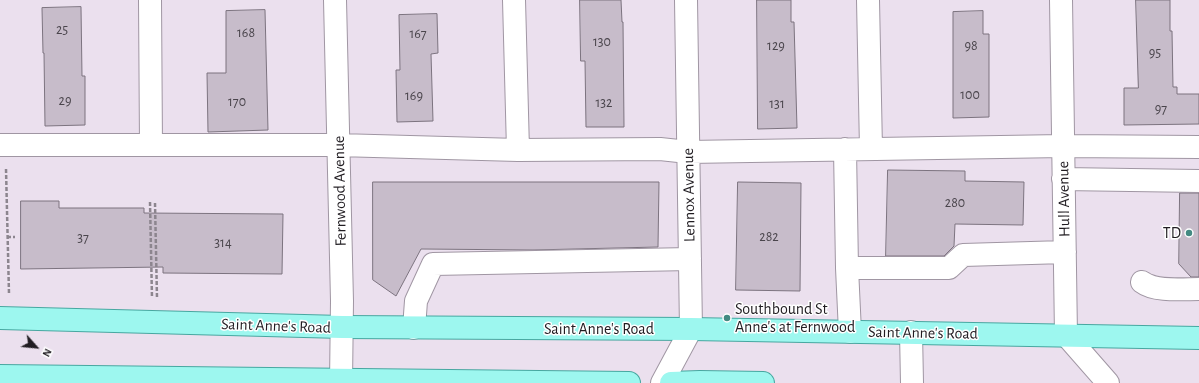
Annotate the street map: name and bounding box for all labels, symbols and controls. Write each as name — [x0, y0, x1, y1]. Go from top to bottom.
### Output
house number: 25 — [56, 22, 68, 38]
house number: 168 — [237, 25, 255, 41]
house number: 167 — [409, 26, 427, 42]
house number: 130 — [593, 34, 611, 50]
house number: 129 — [767, 38, 785, 54]
house number: 98 — [964, 38, 978, 54]
house number: 95 — [1149, 45, 1161, 61]
house number: 100 — [960, 87, 980, 103]
house number: 169 — [405, 88, 423, 104]
house number: 29 — [59, 93, 71, 109]
house number: 170 — [228, 94, 246, 110]
house number: 132 — [596, 95, 612, 111]
house number: 131 — [769, 96, 785, 112]
house number: 97 — [1155, 101, 1167, 117]
street label: Fernwood Avenue — [329, 135, 351, 247]
street label: Lennox Avenue — [679, 148, 699, 242]
street label: Hull Avenue — [1054, 161, 1074, 237]
house number: 280 — [945, 195, 965, 211]
place label: TD — [1163, 223, 1181, 243]
marker: TD — [1184, 228, 1194, 238]
house number: 282 — [759, 229, 779, 245]
house number: 37 — [77, 230, 89, 246]
house number: 314 — [214, 235, 232, 251]
place label: Southbound St Anne's at Fernwood — [735, 299, 855, 337]
marker: Southbound St Anne's at Fernwood — [722, 313, 732, 323]
street label: Saint Anne's Road — [221, 314, 331, 338]
street label: Saint Anne's Road — [544, 319, 654, 339]
street label: Saint Anne's Road — [868, 322, 978, 344]
north arrow — [16, 327, 56, 367]
text: N — [40, 347, 54, 359]

